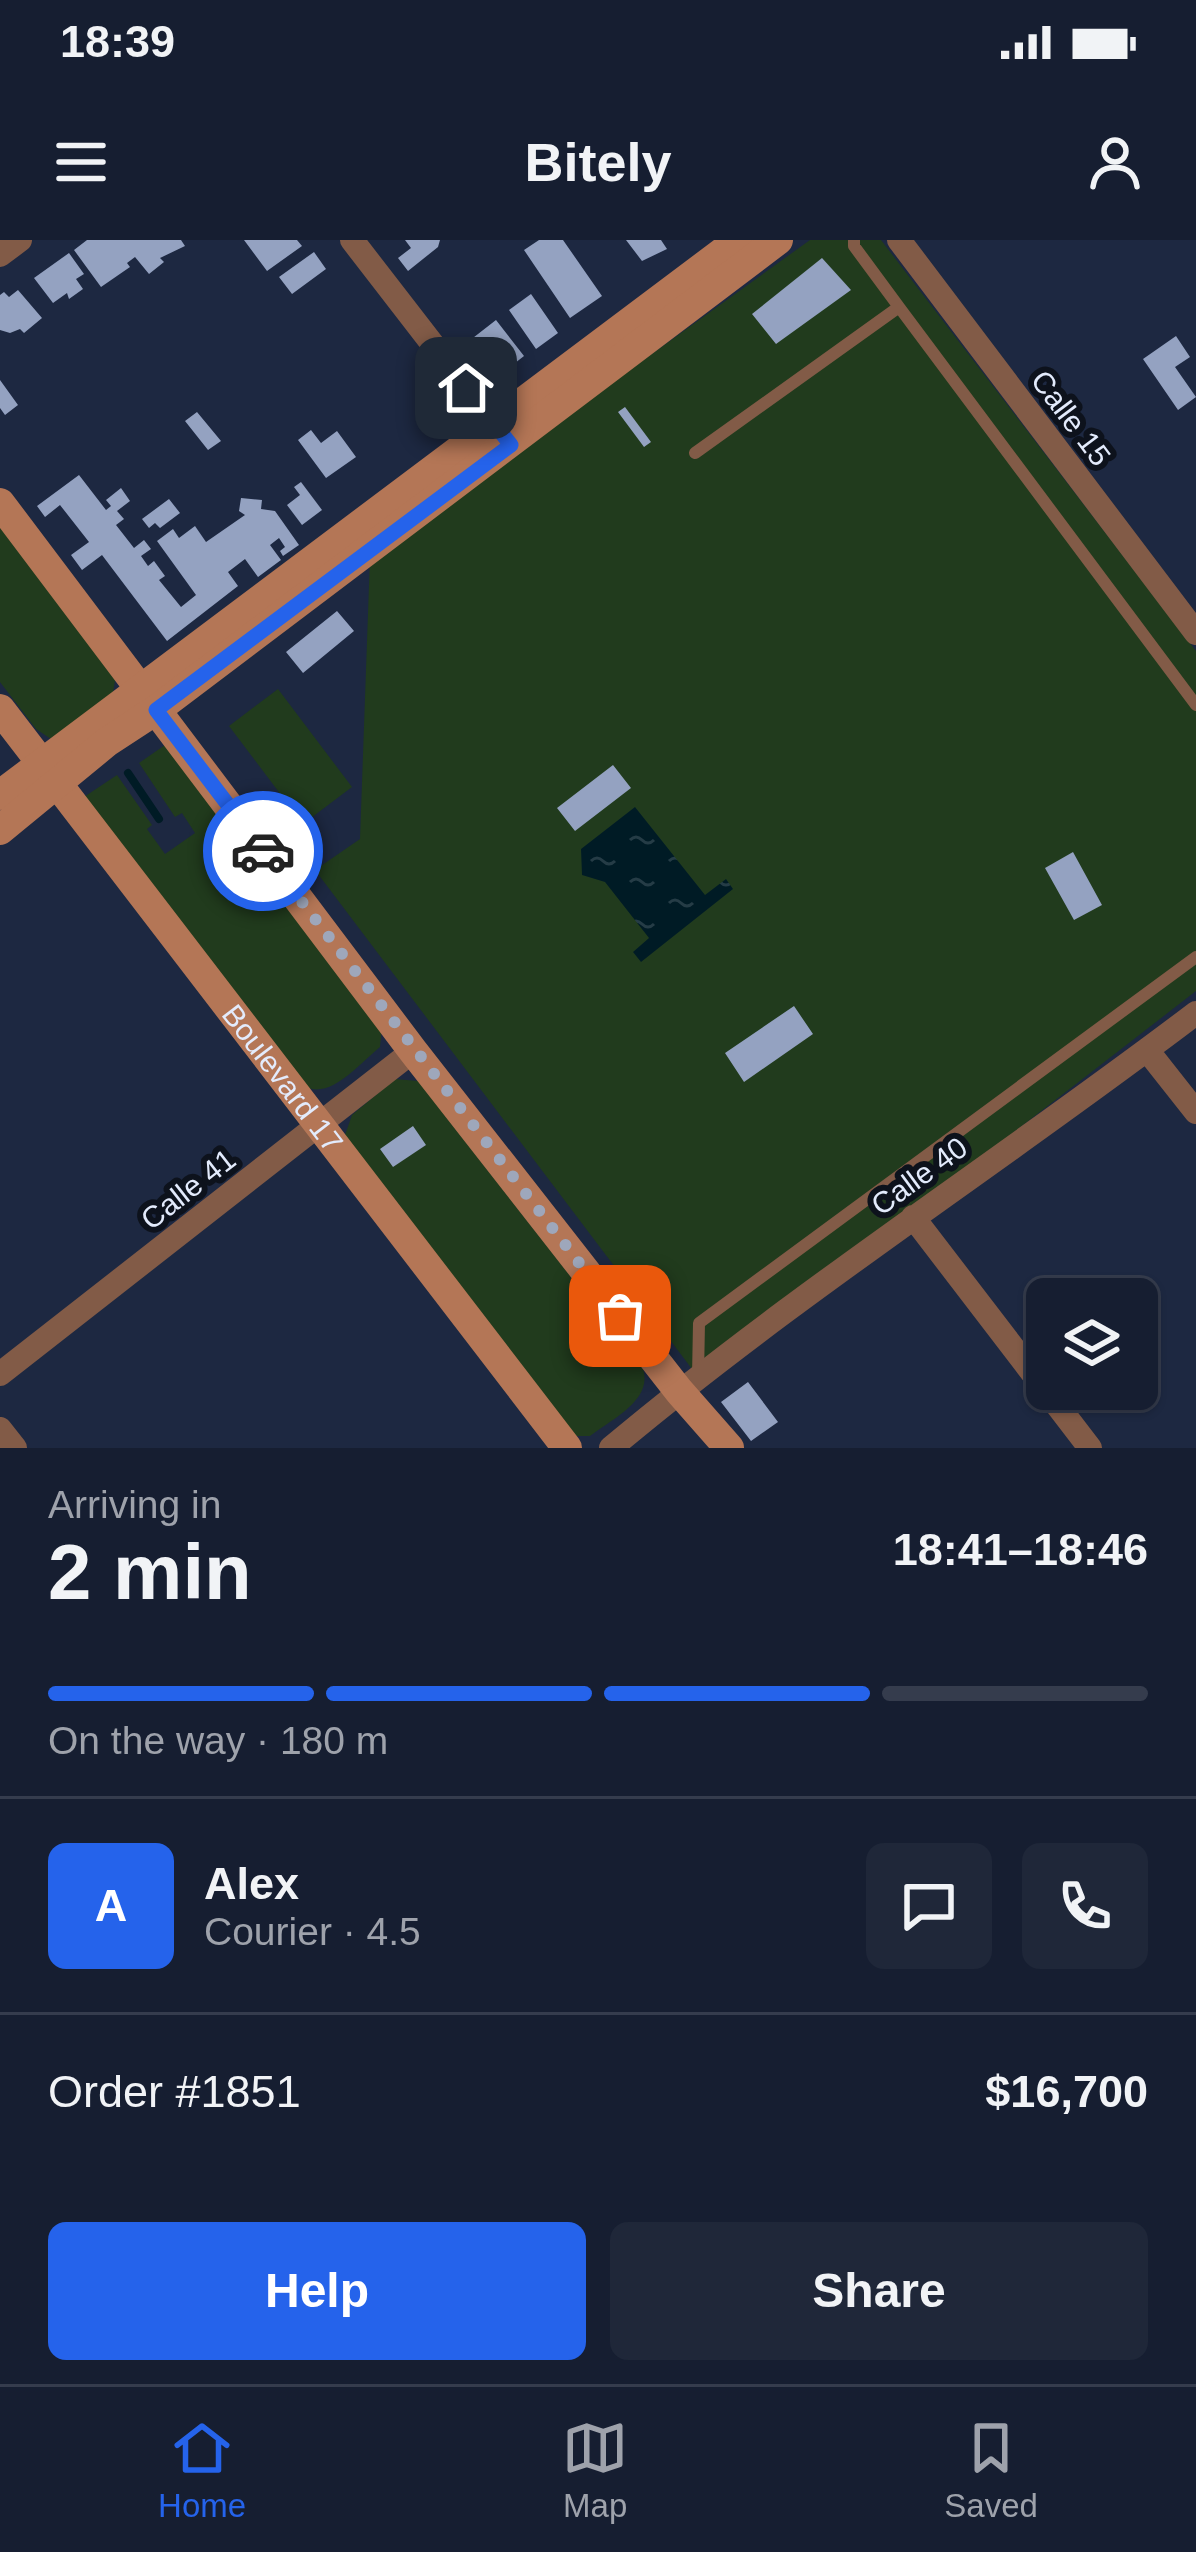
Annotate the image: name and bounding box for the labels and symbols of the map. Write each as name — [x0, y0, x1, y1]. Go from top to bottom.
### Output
pin — [415, 337, 517, 439]
street label: Calle 15 — [1025, 364, 1117, 472]
courier — [203, 791, 323, 911]
street label: Boulevard 17 — [216, 998, 350, 1158]
street label: Calle 40 — [865, 1130, 973, 1222]
street label: Calle 41 — [134, 1142, 242, 1236]
pin — [569, 1265, 671, 1367]

